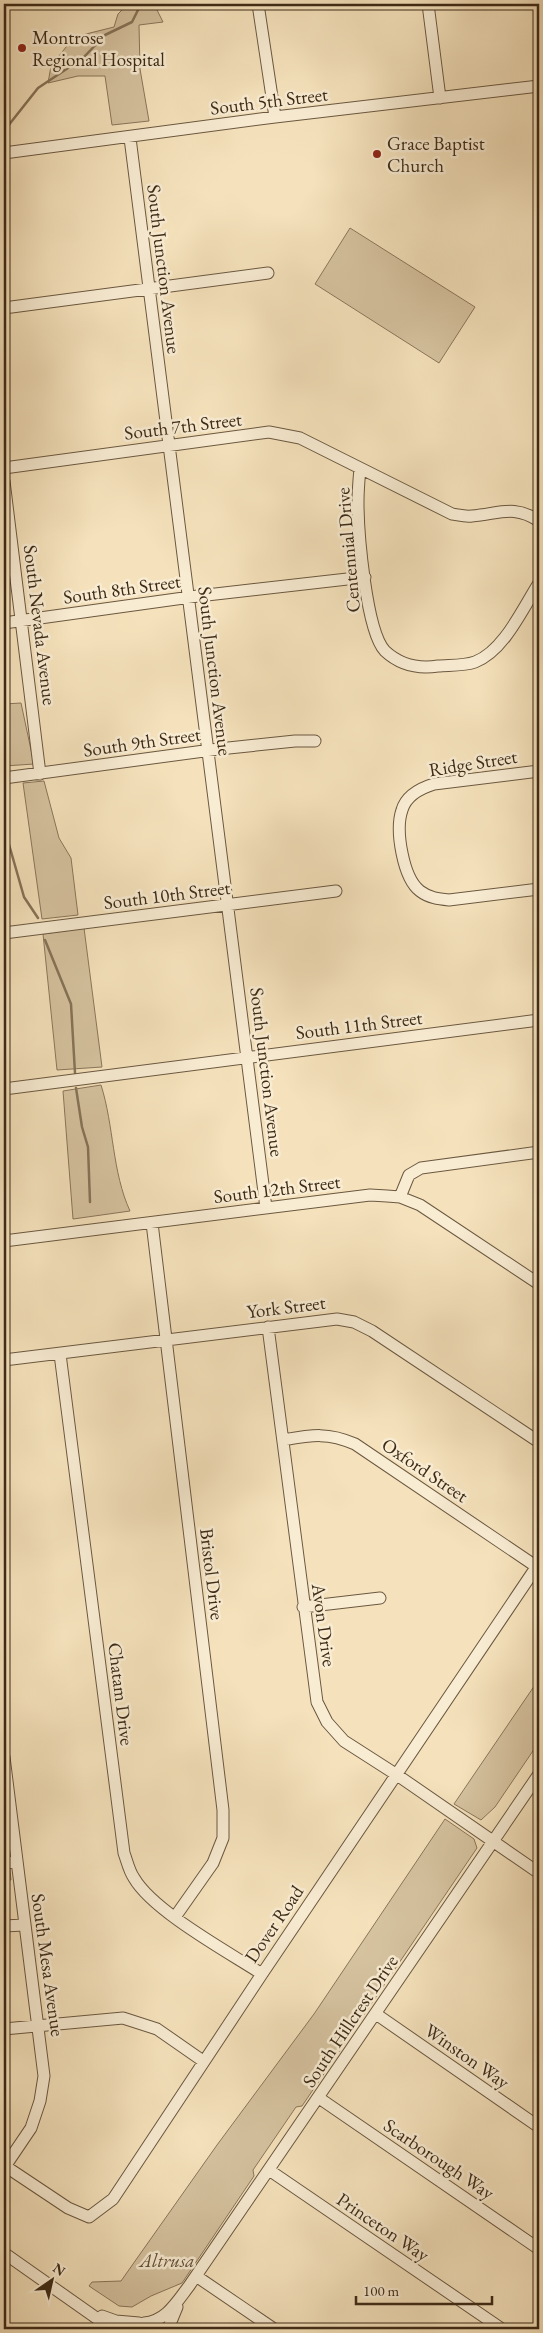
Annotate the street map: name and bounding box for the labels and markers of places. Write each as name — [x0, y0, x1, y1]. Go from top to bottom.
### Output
place label: Montrose Regional Hospital — [32, 25, 165, 72]
marker: Montrose Regional Hospital — [16, 42, 28, 54]
place label: Grace Baptist Church — [387, 131, 485, 178]
marker: Grace Baptist Church — [371, 148, 383, 160]

